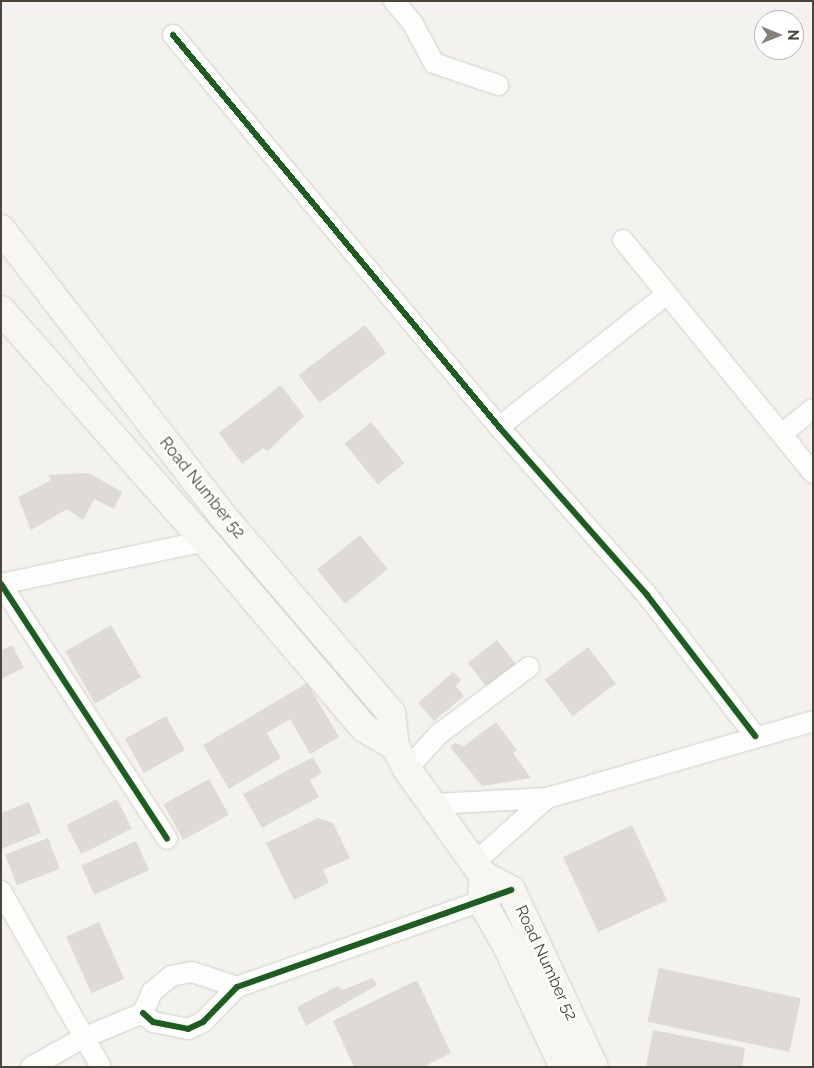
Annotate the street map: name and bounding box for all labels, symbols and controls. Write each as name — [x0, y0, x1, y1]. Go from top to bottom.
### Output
north arrow — [754, 10, 804, 60]
text: N — [785, 30, 801, 40]
street label: Road Number 52 — [155, 433, 249, 543]
street label: Road Number 52 — [511, 902, 581, 1024]

